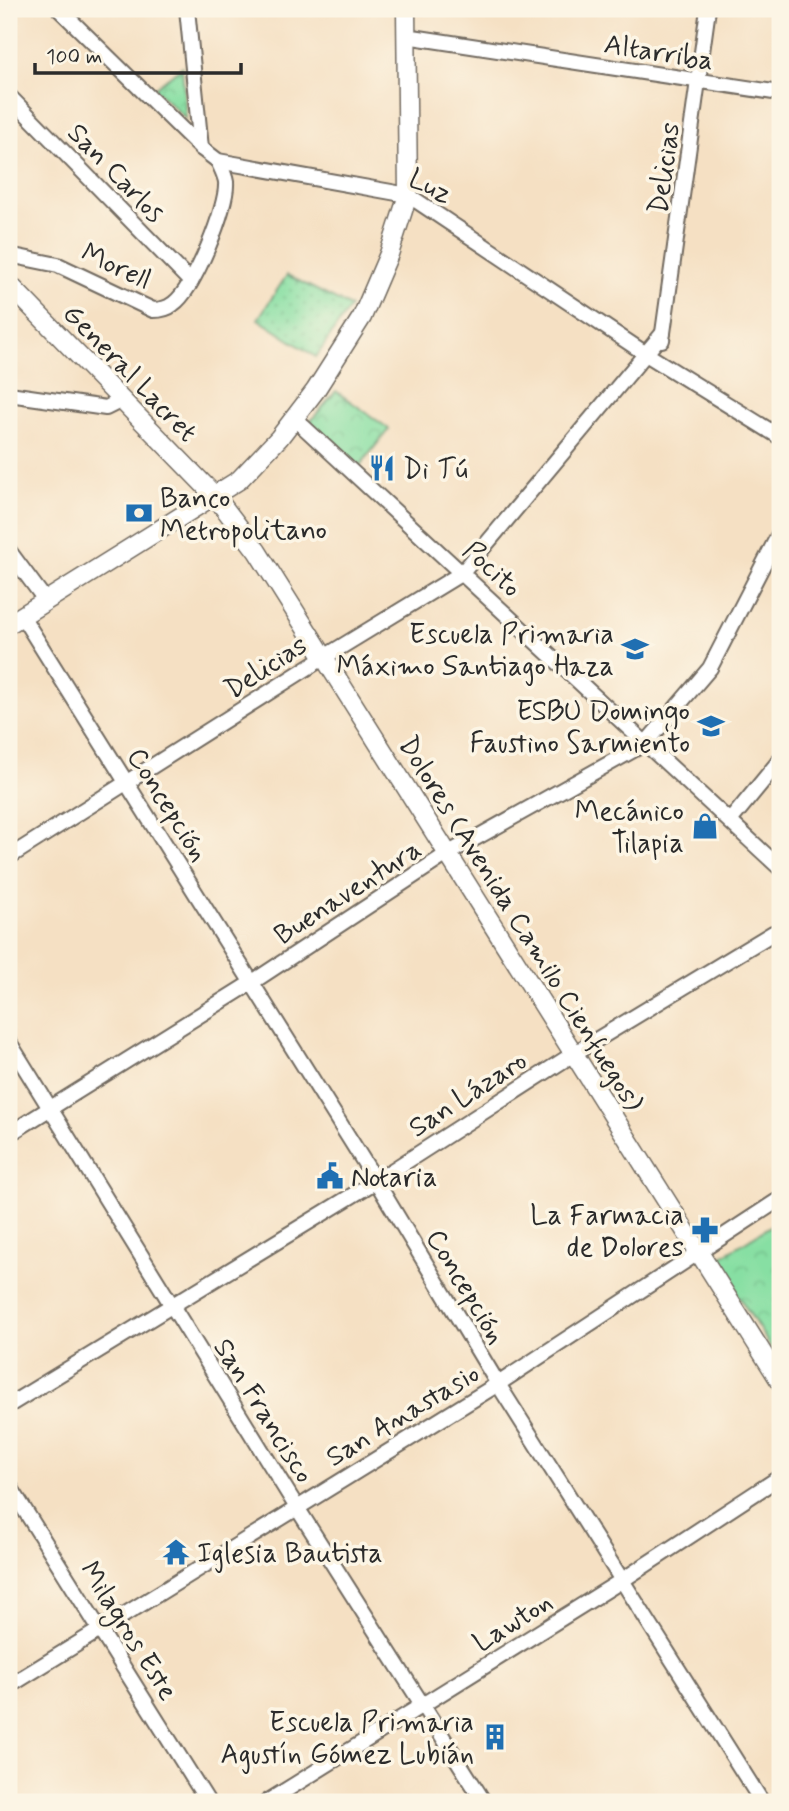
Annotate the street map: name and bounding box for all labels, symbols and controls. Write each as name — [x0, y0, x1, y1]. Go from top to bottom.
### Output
street label: Altarriba — [601, 27, 716, 80]
scale bar — [35, 32, 242, 76]
text: 100 m — [46, 43, 102, 71]
street label: San Carlos — [58, 116, 172, 232]
street label: Delicias — [641, 120, 690, 216]
street label: Luz — [402, 161, 458, 214]
street label: Morell — [75, 235, 157, 300]
street label: General Lacret — [54, 296, 205, 451]
place label: Di Tú — [403, 452, 468, 489]
restaurant icon: Di Tú — [367, 453, 397, 483]
place label: Banco Metropolitano — [160, 481, 327, 550]
bank icon: Banco Metropolitano — [124, 498, 154, 528]
street label: Pocito — [454, 533, 529, 606]
place label: Escuela Primaria Máximo Santiago Haza — [336, 617, 614, 686]
street label: Delicias — [218, 628, 315, 709]
school or university icon: Escuela Primaria Máximo Santiago Haza — [620, 634, 650, 664]
place label: ESBU Domingo Faustino Sarmiento — [470, 694, 690, 763]
school or university icon: ESBU Domingo Faustino Sarmiento — [696, 711, 726, 741]
street label: Dolores (Avenida Camilo Cienfuegos) — [389, 730, 651, 1119]
street label: Concepción — [117, 741, 216, 869]
place label: Mecánico Tilapia — [575, 794, 684, 863]
shop icon: Mecánico Tilapia — [690, 811, 720, 841]
street label: Buenaventura — [268, 832, 429, 954]
street label: San Lázaro — [402, 1043, 535, 1147]
place label: Notaria — [351, 1160, 437, 1197]
public building icon: Notaria — [315, 1161, 345, 1191]
place label: La Farmacia de Dolores — [530, 1198, 684, 1267]
pharmacy icon: La Farmacia de Dolores — [690, 1215, 720, 1245]
street label: Concepción — [416, 1223, 514, 1352]
street label: San Francisco — [204, 1332, 322, 1491]
street label: San Anastasio — [320, 1356, 487, 1477]
place label: Iglesia Bautista — [197, 1536, 383, 1573]
temple icon: Iglesia Bautista — [161, 1537, 191, 1567]
street label: Milagros Este — [69, 1555, 185, 1709]
street label: Lawton — [467, 1584, 560, 1662]
place label: Escuela Primaria Agustín Gómez Lubián — [221, 1705, 474, 1774]
building icon: Escuela Primaria Agustín Gómez Lubián — [480, 1722, 510, 1752]

